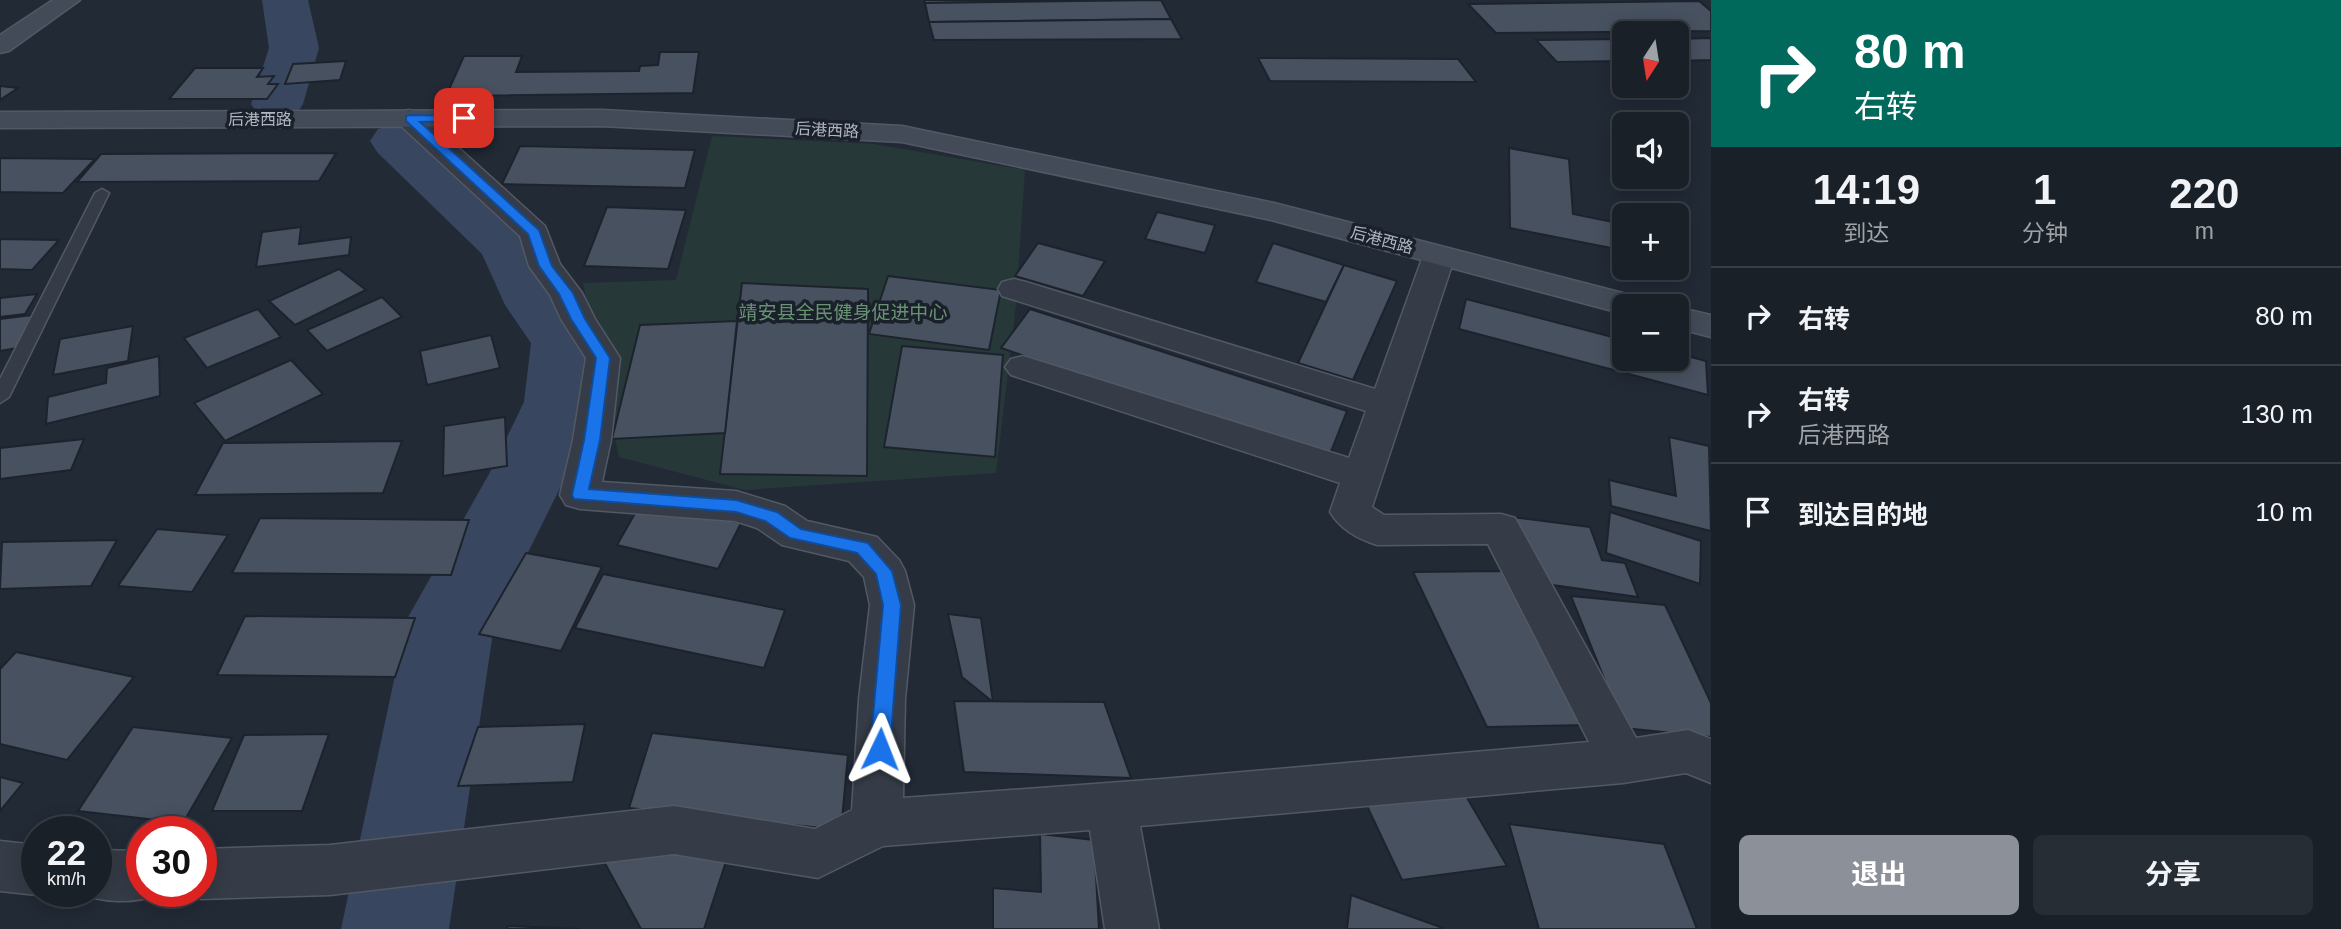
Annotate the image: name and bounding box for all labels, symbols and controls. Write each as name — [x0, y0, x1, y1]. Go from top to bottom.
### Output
north arrow — [1612, 21, 1689, 98]
map controls — [1612, 21, 1689, 371]
text: 80 m — [1854, 24, 1966, 78]
icon: right — [1739, 28, 1830, 119]
pin — [434, 88, 494, 148]
text: 右转 — [1854, 89, 1918, 125]
icon: arrive — [445, 99, 483, 137]
street label: 后港西路 — [228, 111, 292, 128]
button: sound — [1612, 112, 1689, 189]
street label: 后港西路 — [795, 120, 859, 140]
text: 14:19 — [1813, 166, 1920, 213]
text: 1 — [2033, 166, 2056, 213]
text: 220 — [2169, 170, 2239, 217]
button: + — [1612, 203, 1689, 280]
text: m — [2195, 218, 2214, 244]
text: 到达 — [1843, 220, 1889, 246]
text: 分钟 — [2022, 220, 2068, 246]
street label: 后港西路 — [1349, 224, 1415, 256]
button: − — [1612, 294, 1689, 371]
icon: right — [1739, 297, 1777, 335]
text: 80 m — [2255, 301, 2313, 331]
park label: 靖安县全民健身促进中心 — [738, 302, 948, 323]
text: 右转 — [1798, 304, 1850, 334]
text: 右转 — [1798, 385, 1850, 415]
icon: right — [1739, 395, 1777, 433]
text: 130 m — [2241, 399, 2313, 429]
text: 后港西路 — [1798, 422, 1890, 448]
icon: arrive — [1739, 493, 1777, 531]
text: 10 m — [2255, 497, 2313, 527]
text: 到达目的地 — [1798, 500, 1928, 530]
position arrow — [843, 712, 917, 786]
speed limit sign: 30 — [126, 816, 217, 907]
text: 22 — [47, 833, 86, 872]
button: 退出 — [1739, 835, 2019, 915]
button: 分享 — [2033, 835, 2313, 915]
text: km/h — [47, 869, 86, 889]

